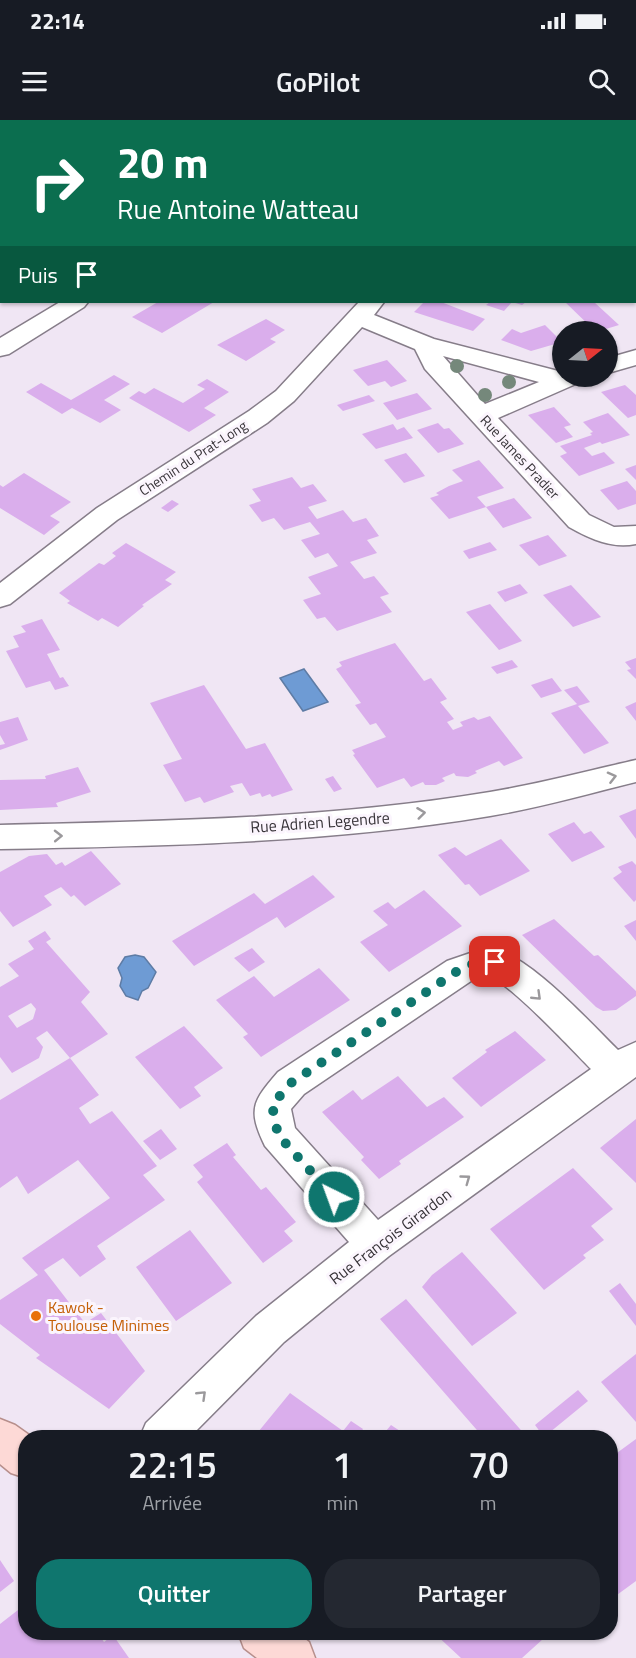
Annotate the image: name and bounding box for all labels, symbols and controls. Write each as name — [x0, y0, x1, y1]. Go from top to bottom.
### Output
text: 22:14 — [30, 4, 85, 38]
text: GoPilot — [276, 61, 360, 102]
icon: menu — [18, 65, 51, 98]
icon: search — [585, 65, 618, 98]
text: 20 m — [117, 130, 209, 194]
icon: right — [18, 144, 96, 222]
text: Rue Antoine Watteau — [117, 188, 359, 229]
text: Puis — [18, 258, 58, 292]
icon: arrive — [70, 258, 103, 291]
north arrow — [552, 321, 618, 387]
map controls — [552, 321, 618, 387]
street label: Rue James Pradier — [476, 410, 565, 503]
street label: Chemin du Prat-Long — [135, 415, 251, 500]
one-way arrow — [607, 771, 617, 784]
street label: Rue Adrien Legendre — [250, 805, 390, 839]
one-way arrow — [416, 807, 425, 820]
one-way arrow — [54, 830, 63, 842]
pin — [469, 936, 520, 987]
icon: arrive — [478, 945, 511, 978]
one-way arrow — [530, 988, 541, 999]
position arrow — [302, 1165, 366, 1229]
one-way arrow — [460, 1175, 471, 1186]
street label: Rue François Girardon — [324, 1182, 456, 1290]
place label: Kawok - Toulouse Minimes — [48, 1295, 170, 1337]
marker: Kawok - Toulouse Minimes — [29, 1309, 43, 1323]
one-way arrow — [196, 1391, 206, 1402]
text: 22:15 — [128, 1437, 217, 1492]
text: 1 — [332, 1437, 353, 1492]
text: 70 — [468, 1437, 508, 1492]
text: Arrivée — [142, 1487, 202, 1518]
text: min — [327, 1487, 358, 1518]
text: m — [480, 1487, 497, 1518]
button: Quitter — [36, 1559, 312, 1628]
button: Partager — [324, 1559, 600, 1628]

